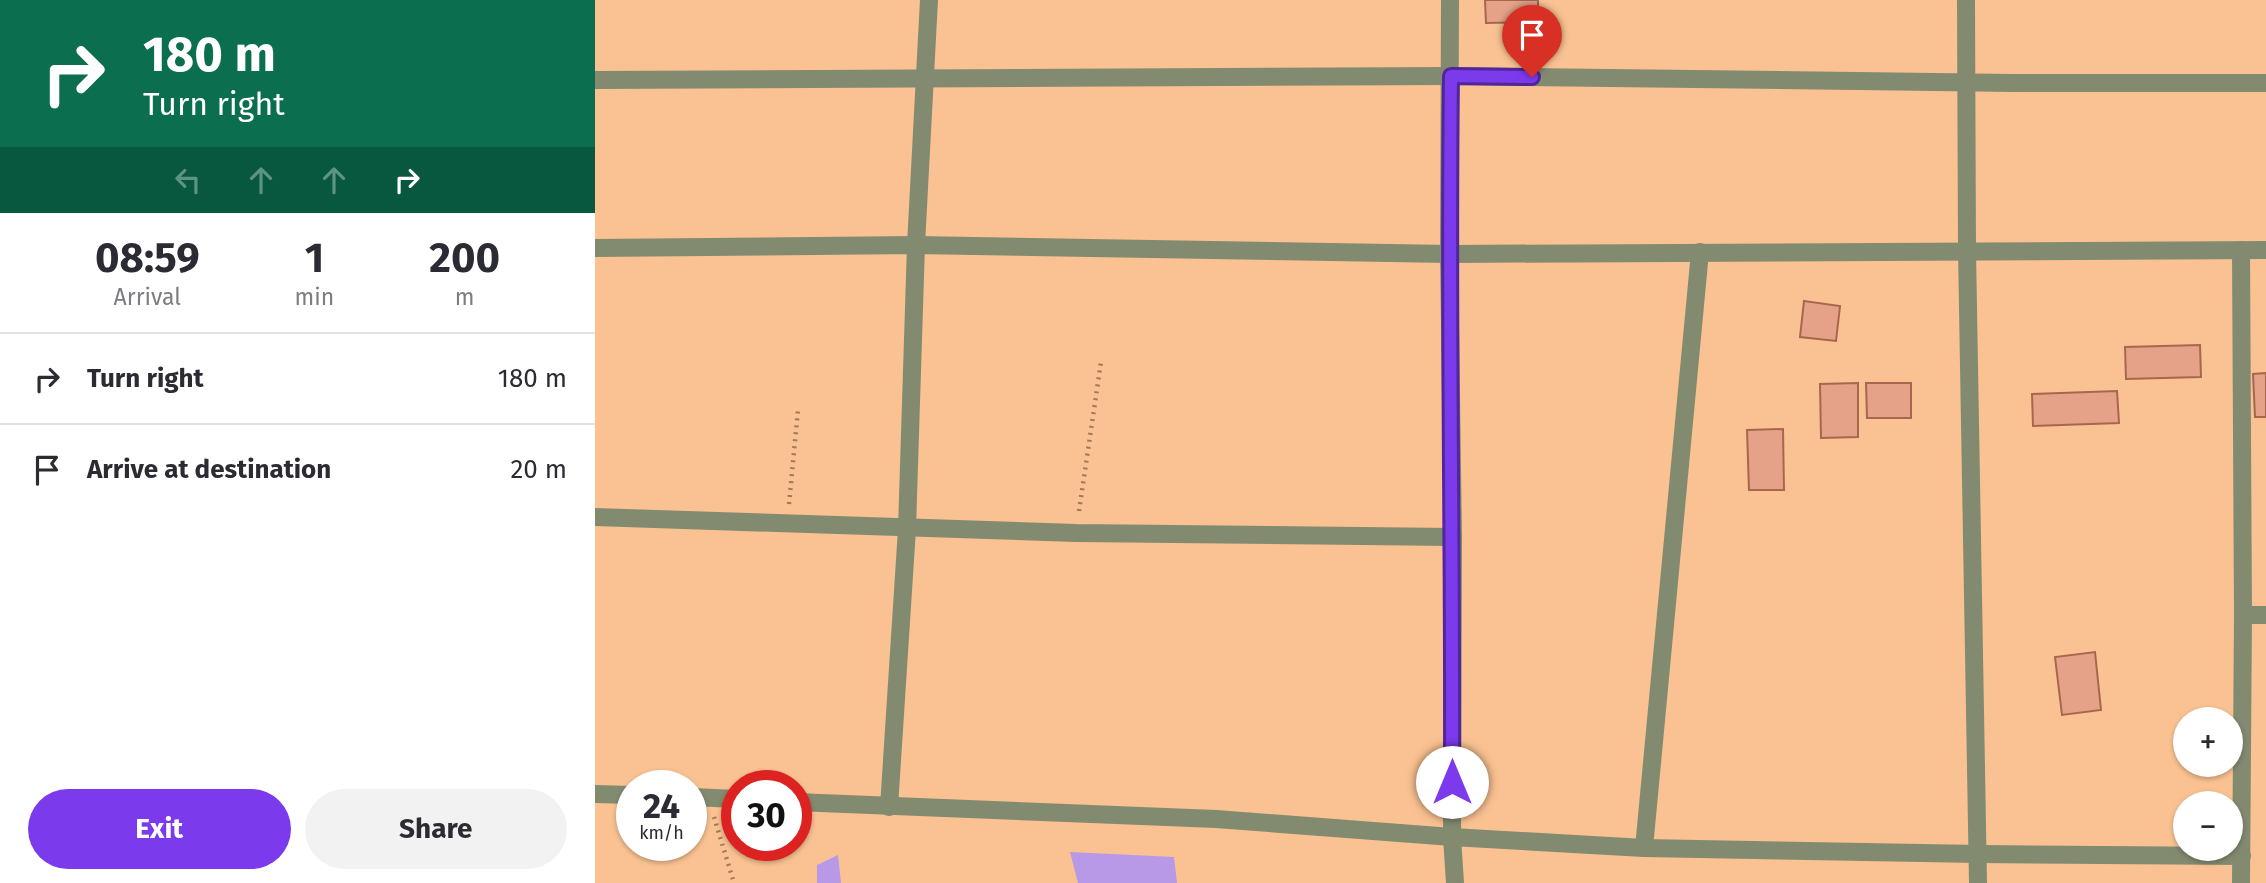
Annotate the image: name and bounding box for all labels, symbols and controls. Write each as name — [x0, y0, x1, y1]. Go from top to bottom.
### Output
pin — [1502, 5, 1562, 77]
icon: arrive — [1513, 16, 1551, 54]
text: 180 m — [143, 25, 276, 84]
icon: right — [28, 28, 119, 119]
text: Turn right — [143, 85, 285, 123]
icon: left — [169, 161, 207, 199]
icon: ahead — [242, 161, 280, 199]
icon: ahead — [315, 161, 353, 199]
icon: right — [388, 161, 426, 199]
text: 08:59 — [95, 233, 200, 283]
text: 1 — [305, 233, 324, 283]
text: 200 — [429, 233, 500, 283]
text: Arrival — [114, 283, 181, 311]
text: min — [295, 283, 334, 311]
text: m — [455, 283, 474, 311]
icon: right — [28, 360, 66, 398]
text: Turn right — [87, 363, 204, 394]
text: 180 m — [498, 363, 567, 394]
icon: arrive — [28, 451, 66, 489]
text: Arrive at destination — [87, 454, 331, 485]
text: 20 m — [510, 454, 567, 485]
map controls — [2173, 707, 2243, 861]
button: + — [2173, 707, 2243, 777]
position arrow — [1415, 745, 1489, 819]
speed limit sign: 30 — [721, 770, 812, 861]
text: 24 — [643, 785, 680, 827]
button: Exit — [28, 789, 291, 869]
button: Share — [305, 789, 567, 869]
button: − — [2173, 791, 2243, 861]
text: km/h — [639, 822, 684, 844]

